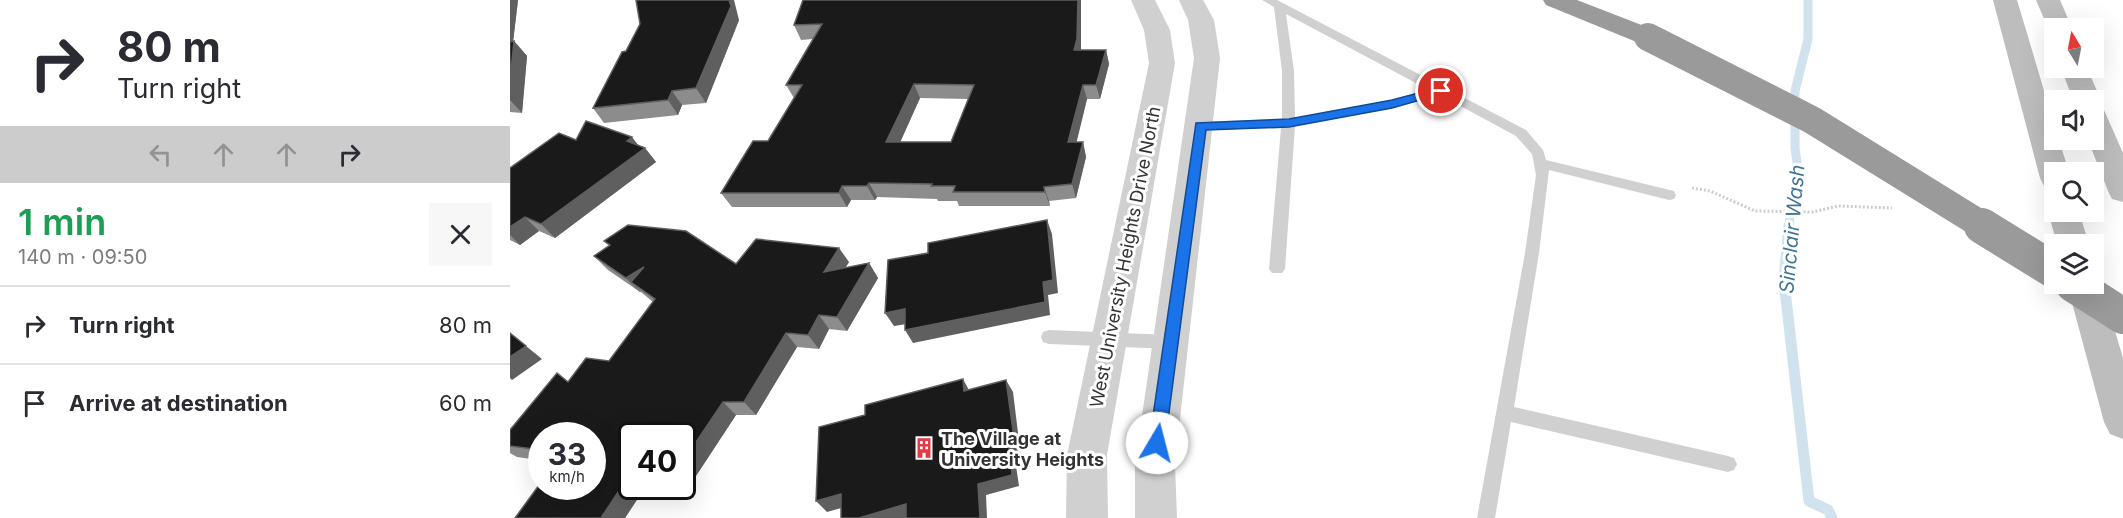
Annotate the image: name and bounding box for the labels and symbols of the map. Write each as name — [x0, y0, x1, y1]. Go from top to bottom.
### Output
north arrow — [2044, 18, 2104, 78]
pin — [1415, 65, 1466, 116]
street label: West University Heights Drive North — [1085, 105, 1165, 409]
water label: Sinclair Wash — [1774, 163, 1810, 295]
position arrow — [1125, 411, 1189, 475]
speed limit sign: 40 — [618, 422, 696, 500]
place label: The Village at University Heights — [941, 428, 1104, 470]
building icon: The Village at University Heights — [912, 436, 936, 460]

